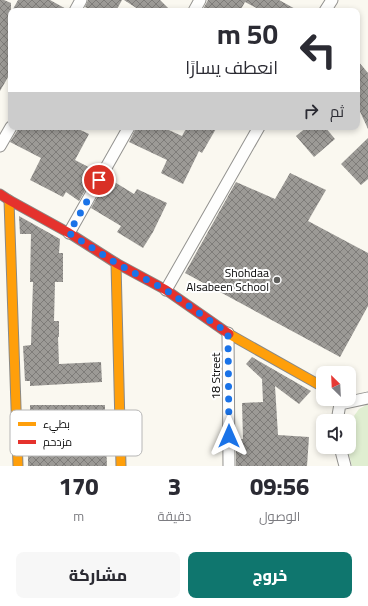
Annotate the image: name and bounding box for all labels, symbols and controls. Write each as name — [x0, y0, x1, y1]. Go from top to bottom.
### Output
text: 50 m — [217, 8, 278, 60]
icon: left — [292, 24, 344, 76]
text: انعطف يسارًا — [185, 51, 278, 84]
text: ثم — [330, 97, 344, 126]
icon: right — [300, 100, 322, 122]
pin — [82, 163, 116, 197]
icon: arrive — [88, 169, 110, 191]
place label: Shohdaa Alsabeen School — [186, 261, 269, 298]
marker: Shohdaa Alsabeen School — [272, 275, 282, 285]
street label: 18 Street — [204, 352, 227, 400]
north arrow — [316, 366, 356, 406]
map controls — [316, 366, 356, 454]
legend — [10, 410, 142, 456]
text: بطيء — [43, 414, 70, 434]
button: sound — [316, 414, 356, 454]
position arrow — [208, 415, 250, 457]
text: مزدحم — [43, 432, 72, 452]
text: 170 — [59, 464, 99, 509]
text: 3 — [168, 464, 181, 509]
text: 09:56 — [250, 464, 309, 509]
text: m — [73, 504, 84, 528]
text: دقيقة — [157, 504, 191, 528]
text: الوصول — [259, 504, 300, 528]
button: مشاركة — [16, 552, 180, 598]
button: خروج — [188, 552, 352, 598]

